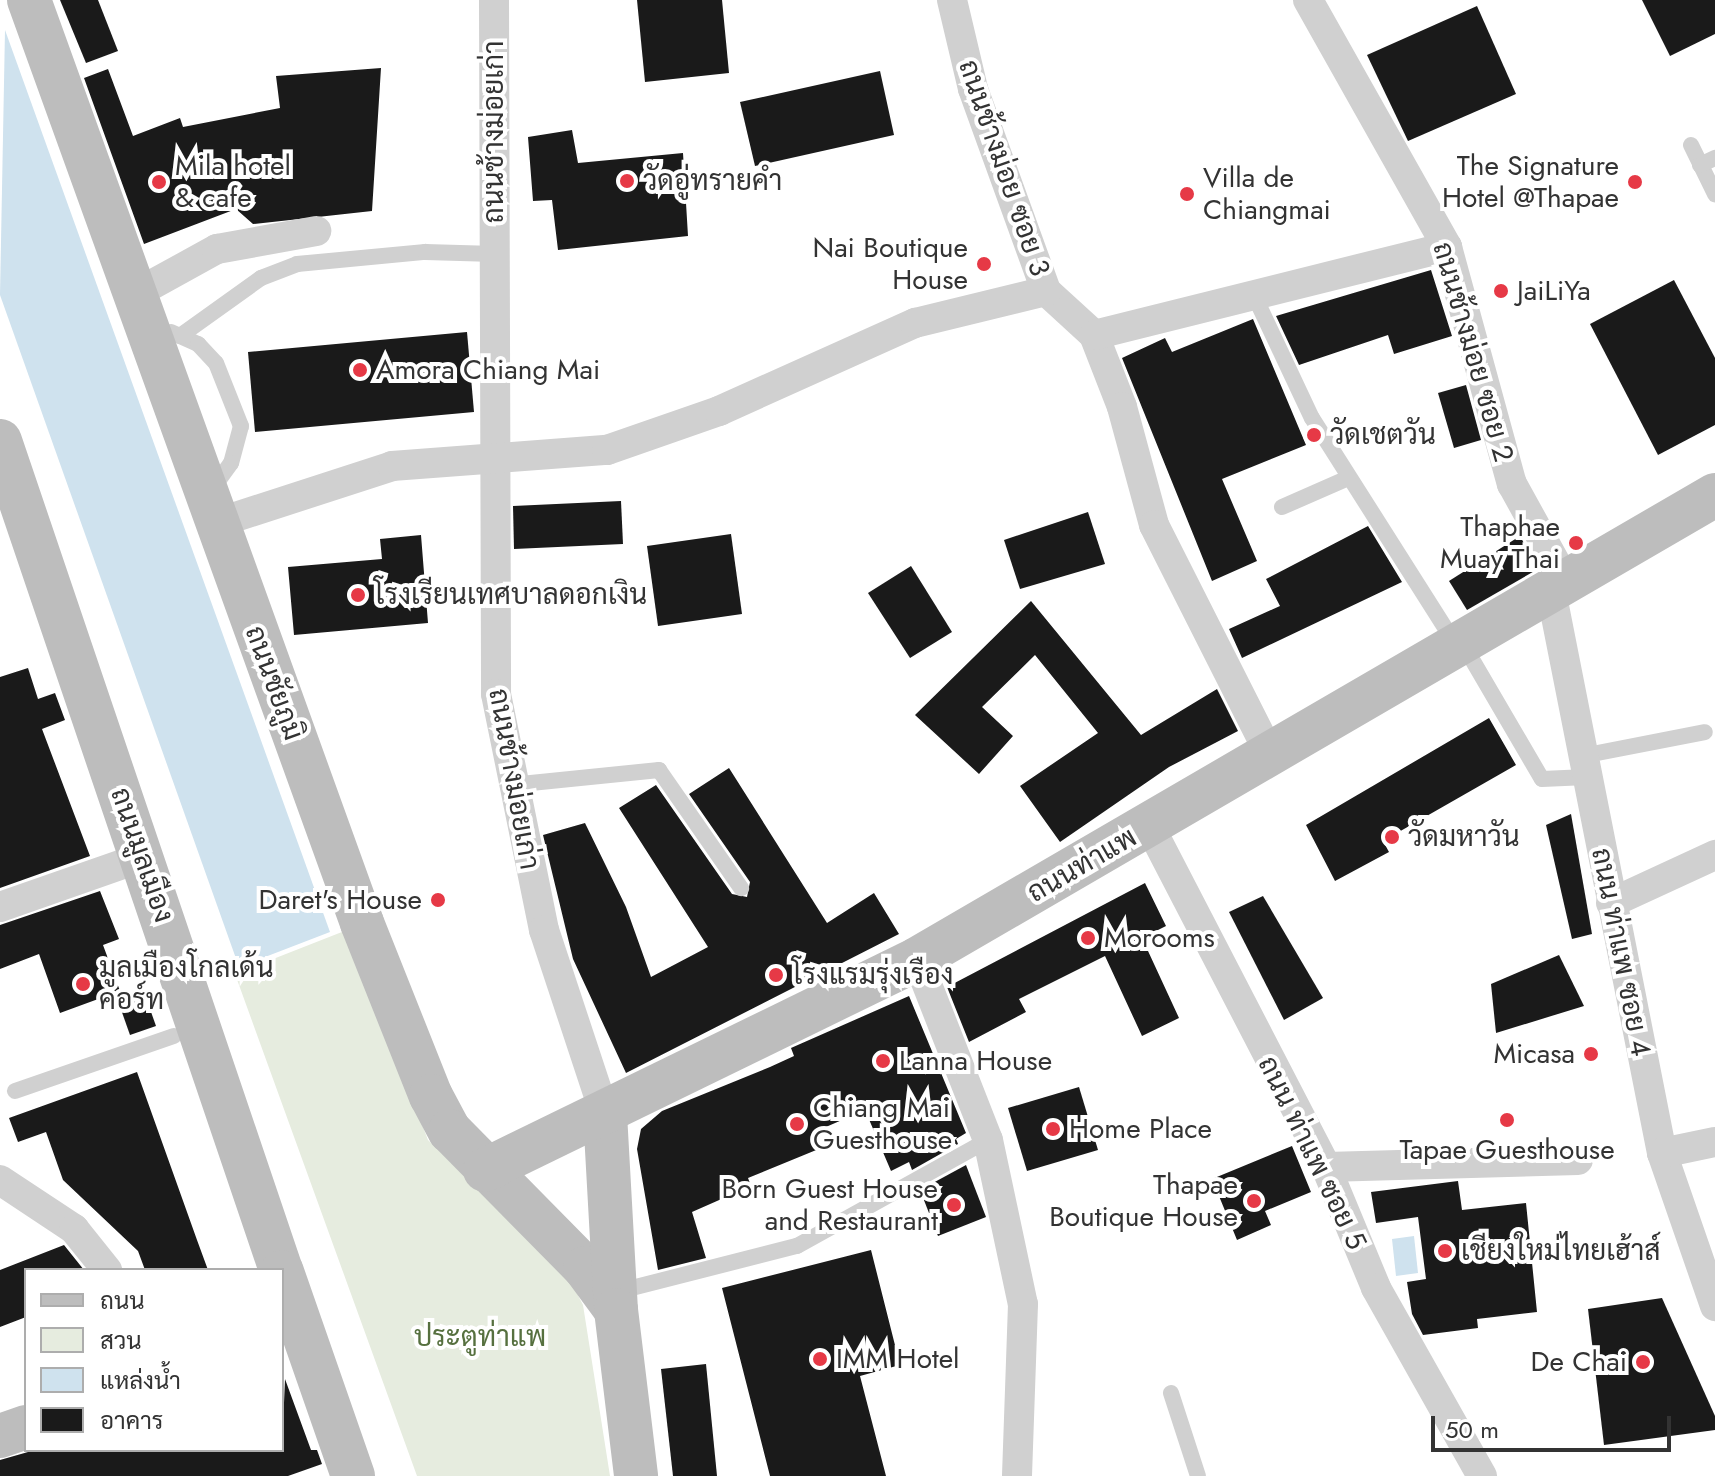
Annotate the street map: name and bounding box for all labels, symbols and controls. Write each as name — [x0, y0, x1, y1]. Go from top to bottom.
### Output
street label: ถนนช้างม่อยเก่า — [477, 40, 511, 224]
street label: ถนนช้างม่อย ซอย 3 — [951, 55, 1057, 281]
place label: Mila hotel & cafe — [175, 149, 291, 215]
place label: The Signature Hotel @Thapae — [1442, 149, 1619, 215]
place label: Villa de Chiangmai — [1203, 161, 1331, 227]
place label: วัดอู่ทรายคำ — [643, 164, 782, 198]
marker: วัดอู่ทรายคำ — [618, 172, 636, 190]
marker: Mila hotel & cafe — [150, 173, 168, 191]
marker: The Signature Hotel @Thapae — [1626, 173, 1644, 191]
marker: Villa de Chiangmai — [1178, 185, 1196, 203]
place label: Nai Boutique House — [812, 231, 968, 297]
street label: ถนนช้างม่อย ซอย 2 — [1426, 238, 1520, 466]
marker: Nai Boutique House — [975, 255, 993, 273]
place label: JaiLiYa — [1517, 274, 1591, 308]
marker: JaiLiYa — [1492, 282, 1510, 300]
place label: Amora Chiang Mai — [376, 353, 600, 387]
marker: Amora Chiang Mai — [351, 361, 369, 379]
place label: วัดเชตวัน — [1330, 418, 1436, 452]
marker: วัดเชตวัน — [1305, 426, 1323, 444]
place label: Thaphae Muay Thai — [1440, 510, 1560, 576]
marker: Thaphae Muay Thai — [1567, 534, 1585, 552]
place label: โรงเรียนเทศบาลดอกเงิน — [374, 578, 647, 612]
marker: โรงเรียนเทศบาลดอกเงิน — [349, 586, 367, 604]
street label: ถนนชัยภูมิ — [238, 621, 310, 745]
street label: ถนนช้างม่อยเก่า — [482, 686, 546, 872]
street label: ถนนมูลเมือง — [103, 783, 181, 927]
street label: ถนนท่าแพ — [1022, 820, 1142, 910]
place label: วัดมหาวัน — [1408, 820, 1520, 854]
marker: วัดมหาวัน — [1383, 828, 1401, 846]
street label: ถนน ท่าแพ ซอย 4 — [1584, 845, 1658, 1059]
place label: Daret's House — [259, 883, 422, 917]
marker: Daret's House — [429, 891, 447, 909]
place label: Morooms — [1104, 921, 1215, 955]
marker: Morooms — [1079, 929, 1097, 947]
place label: มูลเมืองโกลเด้น คอร์ท — [99, 951, 274, 1017]
place label: โรงแรมรุ่งเรือง — [792, 958, 953, 992]
marker: โรงแรมรุ่งเรือง — [767, 966, 785, 984]
marker: มูลเมืองโกลเด้น คอร์ท — [74, 975, 92, 993]
place label: Micasa — [1493, 1037, 1575, 1071]
place label: Lanna House — [899, 1044, 1052, 1078]
marker: Micasa — [1582, 1045, 1600, 1063]
street label: ถนน ท่าแพ ซอย 5 — [1251, 1051, 1373, 1255]
marker: Lanna House — [874, 1052, 892, 1070]
place label: Chiang Mai Guesthouse — [813, 1091, 952, 1157]
marker: Tapae Guesthouse — [1498, 1111, 1516, 1129]
place label: Home Place — [1069, 1112, 1212, 1146]
marker: Chiang Mai Guesthouse — [788, 1115, 806, 1133]
marker: Home Place — [1044, 1120, 1062, 1138]
place label: Tapae Guesthouse — [1399, 1133, 1615, 1167]
place label: Thapae Boutique House — [1049, 1168, 1238, 1234]
place label: Born Guest House and Restaurant — [721, 1172, 938, 1238]
marker: Thapae Boutique House — [1245, 1192, 1263, 1210]
marker: Born Guest House and Restaurant — [945, 1196, 963, 1214]
place label: เชียงใหม่ไทยเฮ้าส์ — [1461, 1234, 1661, 1268]
marker: เชียงใหม่ไทยเฮ้าส์ — [1436, 1242, 1454, 1260]
legend — [24, 1268, 284, 1452]
text: ถนน — [100, 1283, 145, 1318]
park label: ประตูท่าแพ — [414, 1320, 546, 1354]
text: สวน — [100, 1323, 142, 1358]
place label: IMM Hotel — [836, 1342, 960, 1376]
place label: De Chai — [1531, 1345, 1627, 1379]
marker: IMM Hotel — [811, 1350, 829, 1368]
marker: De Chai — [1634, 1353, 1652, 1371]
text: แหล่งน้ำ — [100, 1363, 181, 1398]
scale bar — [1435, 1400, 1675, 1450]
text: อาคาร — [100, 1403, 163, 1438]
text: 50 m — [1445, 1412, 1499, 1447]

